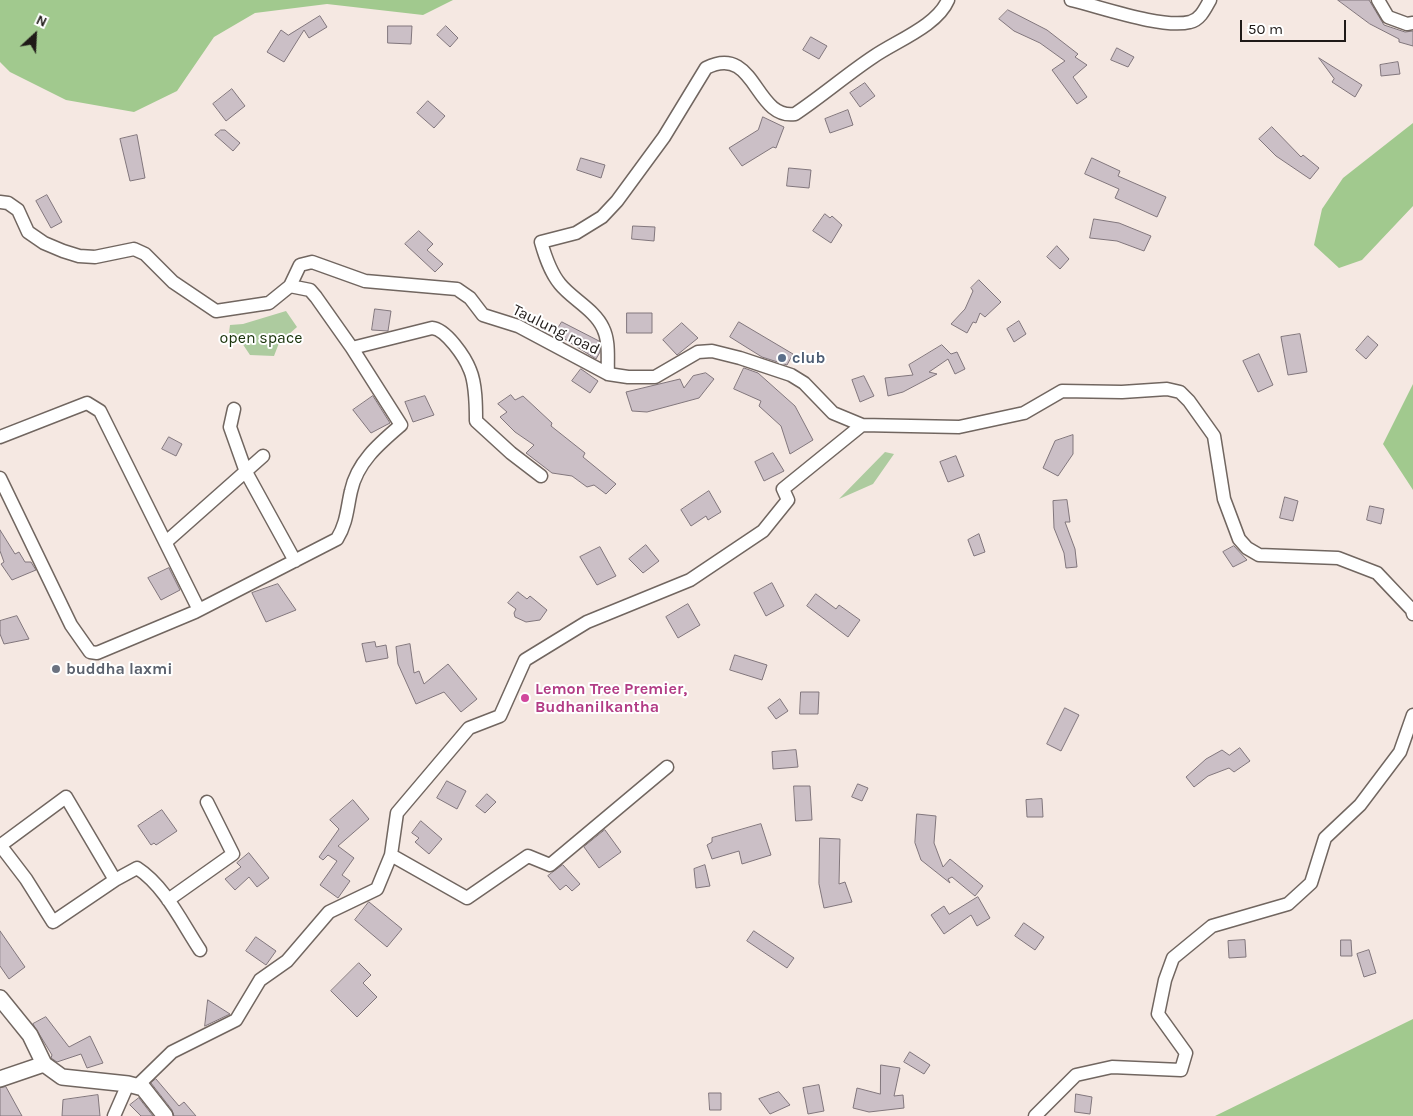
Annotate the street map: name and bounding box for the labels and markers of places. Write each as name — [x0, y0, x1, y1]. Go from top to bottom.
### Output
place label: club — [792, 348, 825, 368]
marker: club — [776, 352, 788, 364]
place label: buddha laxmi — [66, 659, 172, 679]
marker: buddha laxmi — [50, 663, 62, 675]
place label: Lemon Tree Premier, Budhanilkantha — [535, 679, 687, 717]
marker: Lemon Tree Premier, Budhanilkantha — [519, 692, 531, 704]

